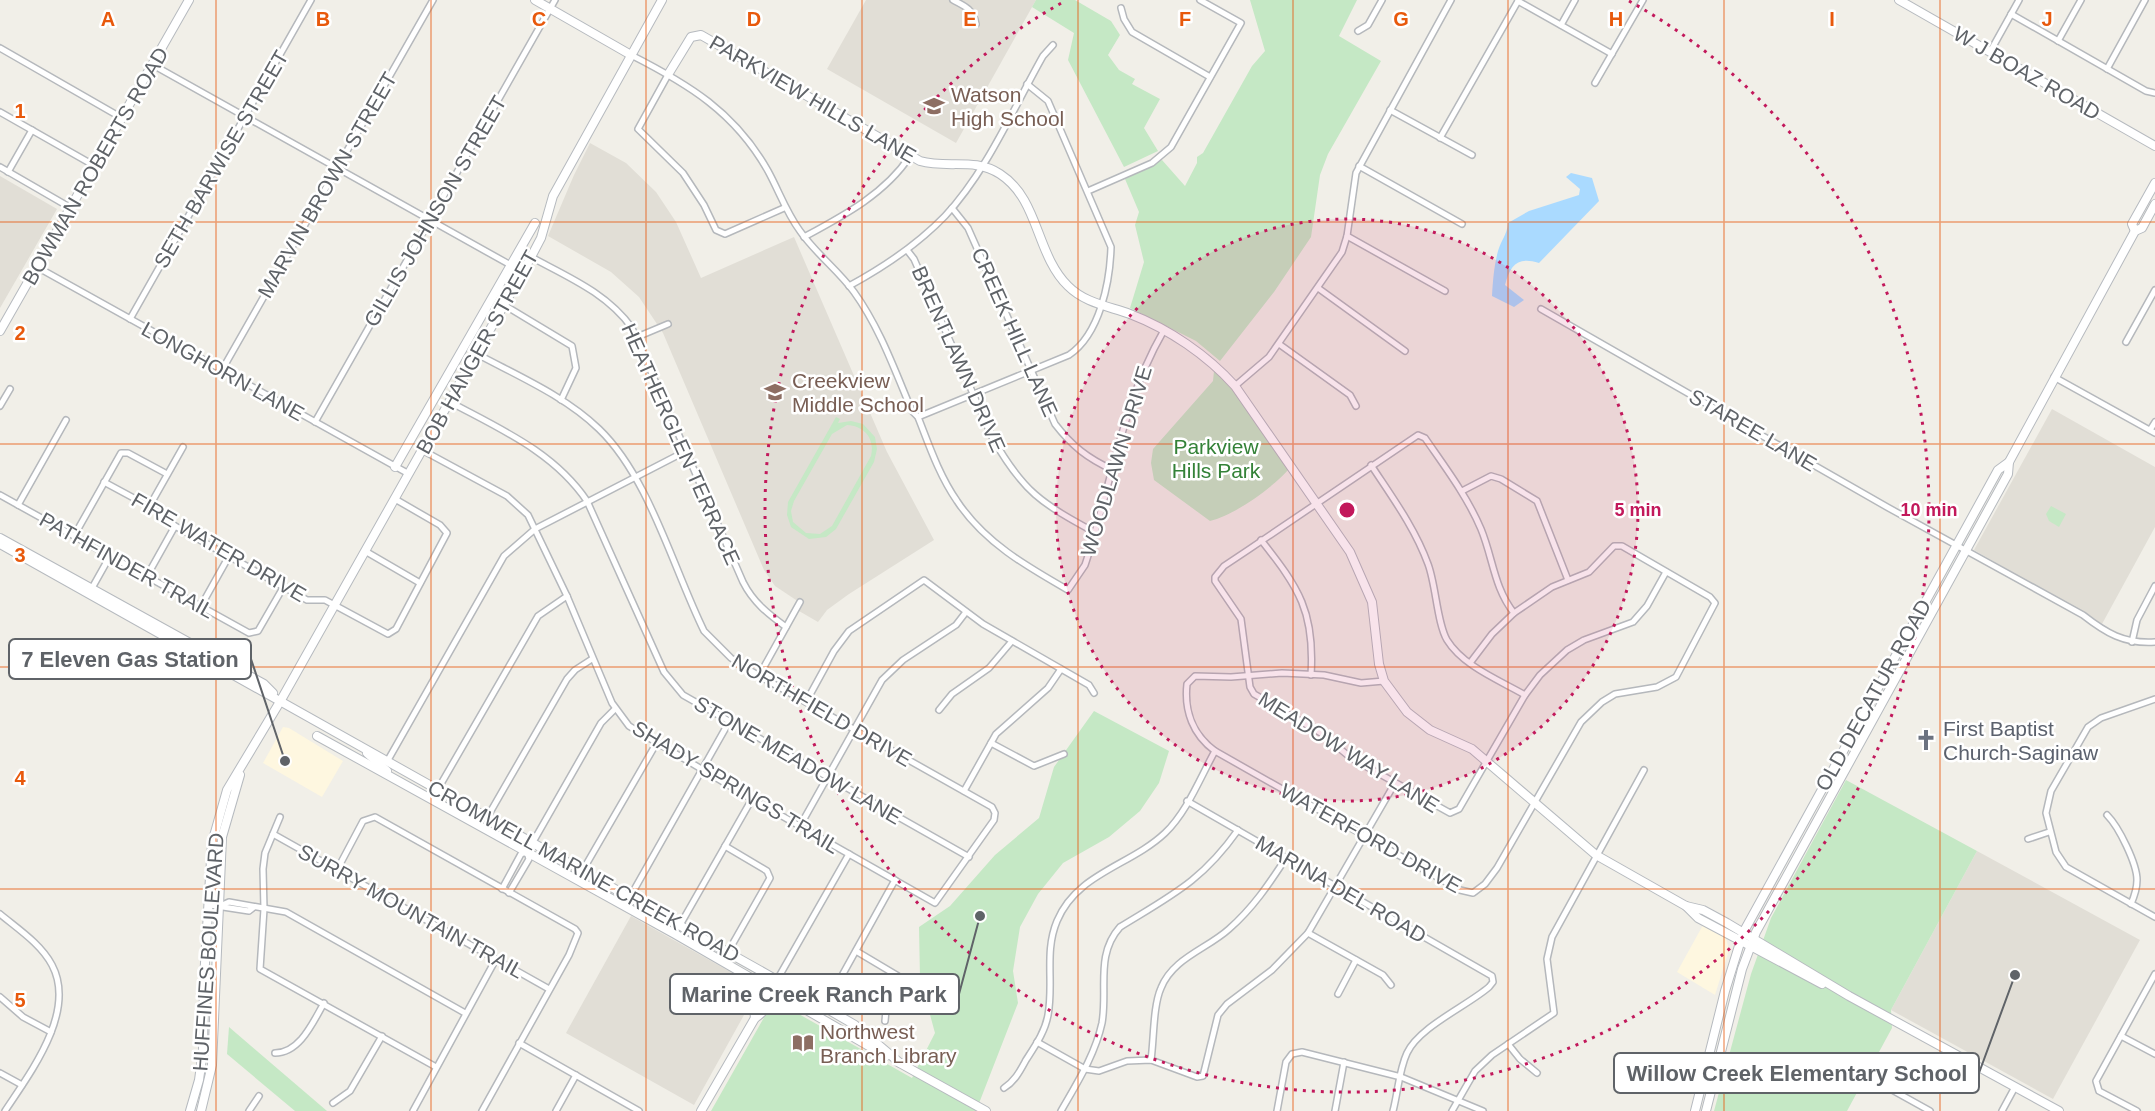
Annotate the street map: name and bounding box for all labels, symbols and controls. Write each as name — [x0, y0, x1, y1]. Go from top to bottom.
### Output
text: A — [101, 8, 115, 30]
text: B — [316, 8, 330, 30]
text: C — [532, 8, 546, 30]
text: D — [747, 8, 761, 30]
text: E — [963, 8, 977, 30]
text: F — [1179, 8, 1191, 30]
text: G — [1393, 8, 1409, 30]
text: H — [1609, 8, 1623, 30]
text: I — [1829, 8, 1835, 30]
text: J — [2041, 8, 2053, 30]
street label: W J BOAZ ROAD — [1950, 22, 2104, 124]
street label: PARKVIEW HILLS LANE — [706, 30, 920, 168]
street label: BOWMAN ROBERTS ROAD — [17, 43, 173, 289]
street label: SETH BARWISE STREET — [149, 46, 293, 272]
street label: MARVIN BROWN STREET — [253, 68, 401, 302]
place label: Watson High School — [951, 83, 1064, 130]
street label: GILLIS JOHNSON STREET — [359, 91, 511, 330]
school or university icon: Watson High School — [922, 94, 946, 118]
text: 1 — [14, 100, 26, 122]
street label: CREEK HILL LANE — [967, 244, 1063, 420]
street label: BOB HANGER STREET — [412, 246, 543, 458]
street label: BRENTLAWN DRIVE — [908, 262, 1010, 456]
street label: LONGHORN LANE — [138, 317, 308, 425]
street label: HEATHERGLEN TERRACE — [617, 320, 745, 568]
text: 2 — [14, 322, 26, 344]
street label: WOODLAWN DRIVE — [1076, 363, 1156, 559]
place label: Creekview Middle School — [792, 369, 924, 416]
school or university icon: Creekview Middle School — [763, 380, 787, 404]
street label: STAREE LANE — [1685, 384, 1821, 476]
park label: Parkview Hills Park — [1172, 435, 1261, 482]
street label: FIRE WATER DRIVE — [128, 488, 310, 606]
centre of rings — [1337, 500, 1357, 520]
text: 5 min — [1614, 500, 1662, 520]
text: 10 min — [1900, 500, 1958, 520]
street label: PATHFINDER TRAIL — [36, 507, 218, 623]
text: 3 — [14, 544, 26, 566]
street label: OLD DECATUR ROAD — [1811, 595, 1935, 795]
callout: 7 Eleven Gas Station — [9, 639, 251, 679]
text: 7 Eleven Gas Station — [21, 647, 239, 672]
street label: NORTHFIELD DRIVE — [728, 649, 916, 771]
street label: MEADOW WAY LANE — [1255, 687, 1443, 817]
street label: STONE MEADOW LANE — [690, 691, 906, 829]
street label: SHADY SPRINGS TRAIL — [628, 716, 844, 858]
place label: First Baptist Church-Saginaw — [1943, 717, 2099, 764]
church icon: First Baptist Church-Saginaw — [1914, 728, 1938, 752]
text: 4 — [14, 767, 26, 789]
street label: CROMWELL MARINE CREEK ROAD — [424, 775, 744, 967]
street label: WATERFORD DRIVE — [1277, 779, 1465, 897]
street label: MARINA DEL ROAD — [1252, 831, 1430, 947]
street label: HUFFINES BOULEVARD — [188, 832, 228, 1072]
street label: SURRY MOUNTAIN TRAIL — [294, 839, 528, 983]
callout: Marine Creek Ranch Park — [670, 974, 959, 1014]
text: Marine Creek Ranch Park — [681, 982, 947, 1007]
text: 5 — [14, 989, 26, 1011]
place label: Northwest Branch Library — [820, 1020, 957, 1067]
library icon: Northwest Branch Library — [791, 1031, 815, 1055]
callout: Willow Creek Elementary School — [1614, 1053, 1979, 1093]
text: Willow Creek Elementary School — [1627, 1061, 1967, 1086]

